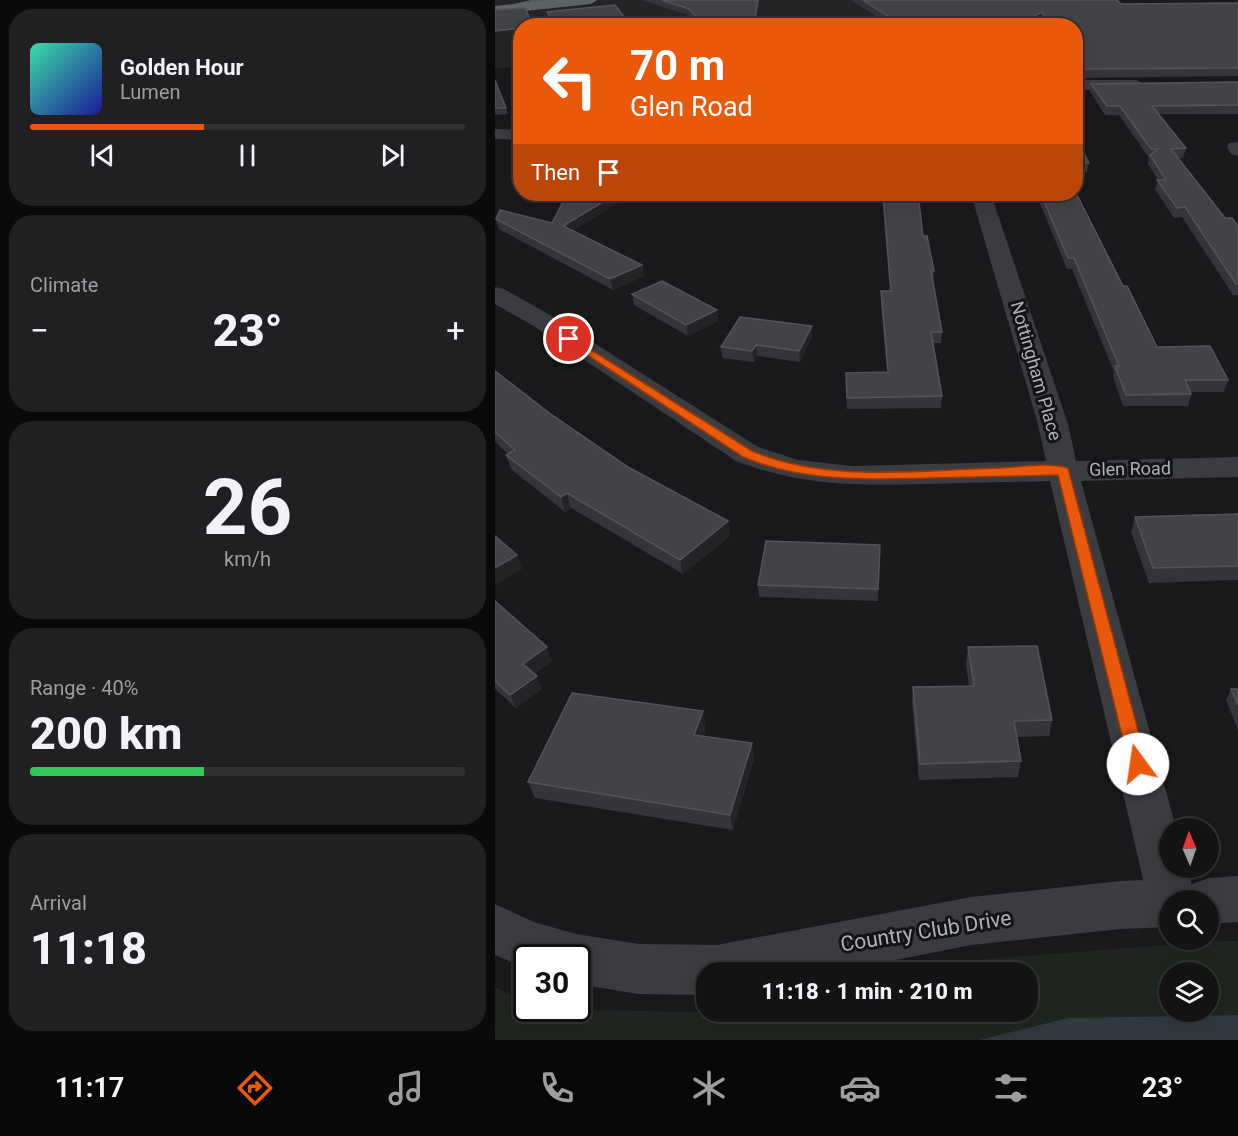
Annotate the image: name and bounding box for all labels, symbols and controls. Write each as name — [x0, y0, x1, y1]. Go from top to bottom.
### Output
text: 70 m — [630, 41, 725, 90]
icon: left — [531, 42, 609, 120]
text: Golden Hour — [120, 55, 244, 80]
text: Lumen — [120, 80, 181, 104]
text: Glen Road — [630, 91, 753, 123]
icon: previous — [86, 139, 119, 172]
icon: pause — [231, 139, 264, 172]
icon: next — [376, 139, 409, 172]
icon: arrive — [592, 156, 625, 189]
text: Then — [531, 160, 580, 185]
text: Climate — [30, 273, 98, 297]
street label: Nottingham Place — [1007, 299, 1066, 443]
text: 23° — [213, 304, 282, 357]
text: − — [30, 311, 49, 350]
text: + — [446, 311, 465, 350]
pin — [543, 313, 594, 364]
icon: arrive — [552, 322, 585, 355]
street label: Glen Road — [1089, 457, 1171, 480]
text: 26 — [203, 462, 292, 553]
text: km/h — [224, 547, 271, 571]
text: Range · 40% — [30, 676, 138, 700]
text: 200 km — [30, 707, 182, 760]
position arrow — [1106, 732, 1170, 796]
north arrow — [1159, 818, 1219, 878]
map controls — [1159, 818, 1219, 1022]
button: search — [1159, 890, 1219, 950]
text: Arrival — [30, 891, 87, 915]
street label: Country Club Drive — [839, 906, 1013, 956]
text: 11:18 — [30, 922, 147, 975]
speed limit sign: 30 — [513, 944, 591, 1022]
button: layers — [1159, 962, 1219, 1022]
text: 11:18 · 1 min · 210 m — [762, 979, 972, 1004]
icon: directions — [234, 1067, 276, 1109]
icon: music — [385, 1067, 427, 1109]
icon: phone — [536, 1067, 578, 1109]
icon: climate — [688, 1067, 730, 1109]
icon: car — [839, 1067, 881, 1109]
icon: filters — [990, 1067, 1032, 1109]
text: 11:17 — [55, 1072, 124, 1104]
text: 23° — [1142, 1072, 1183, 1104]

